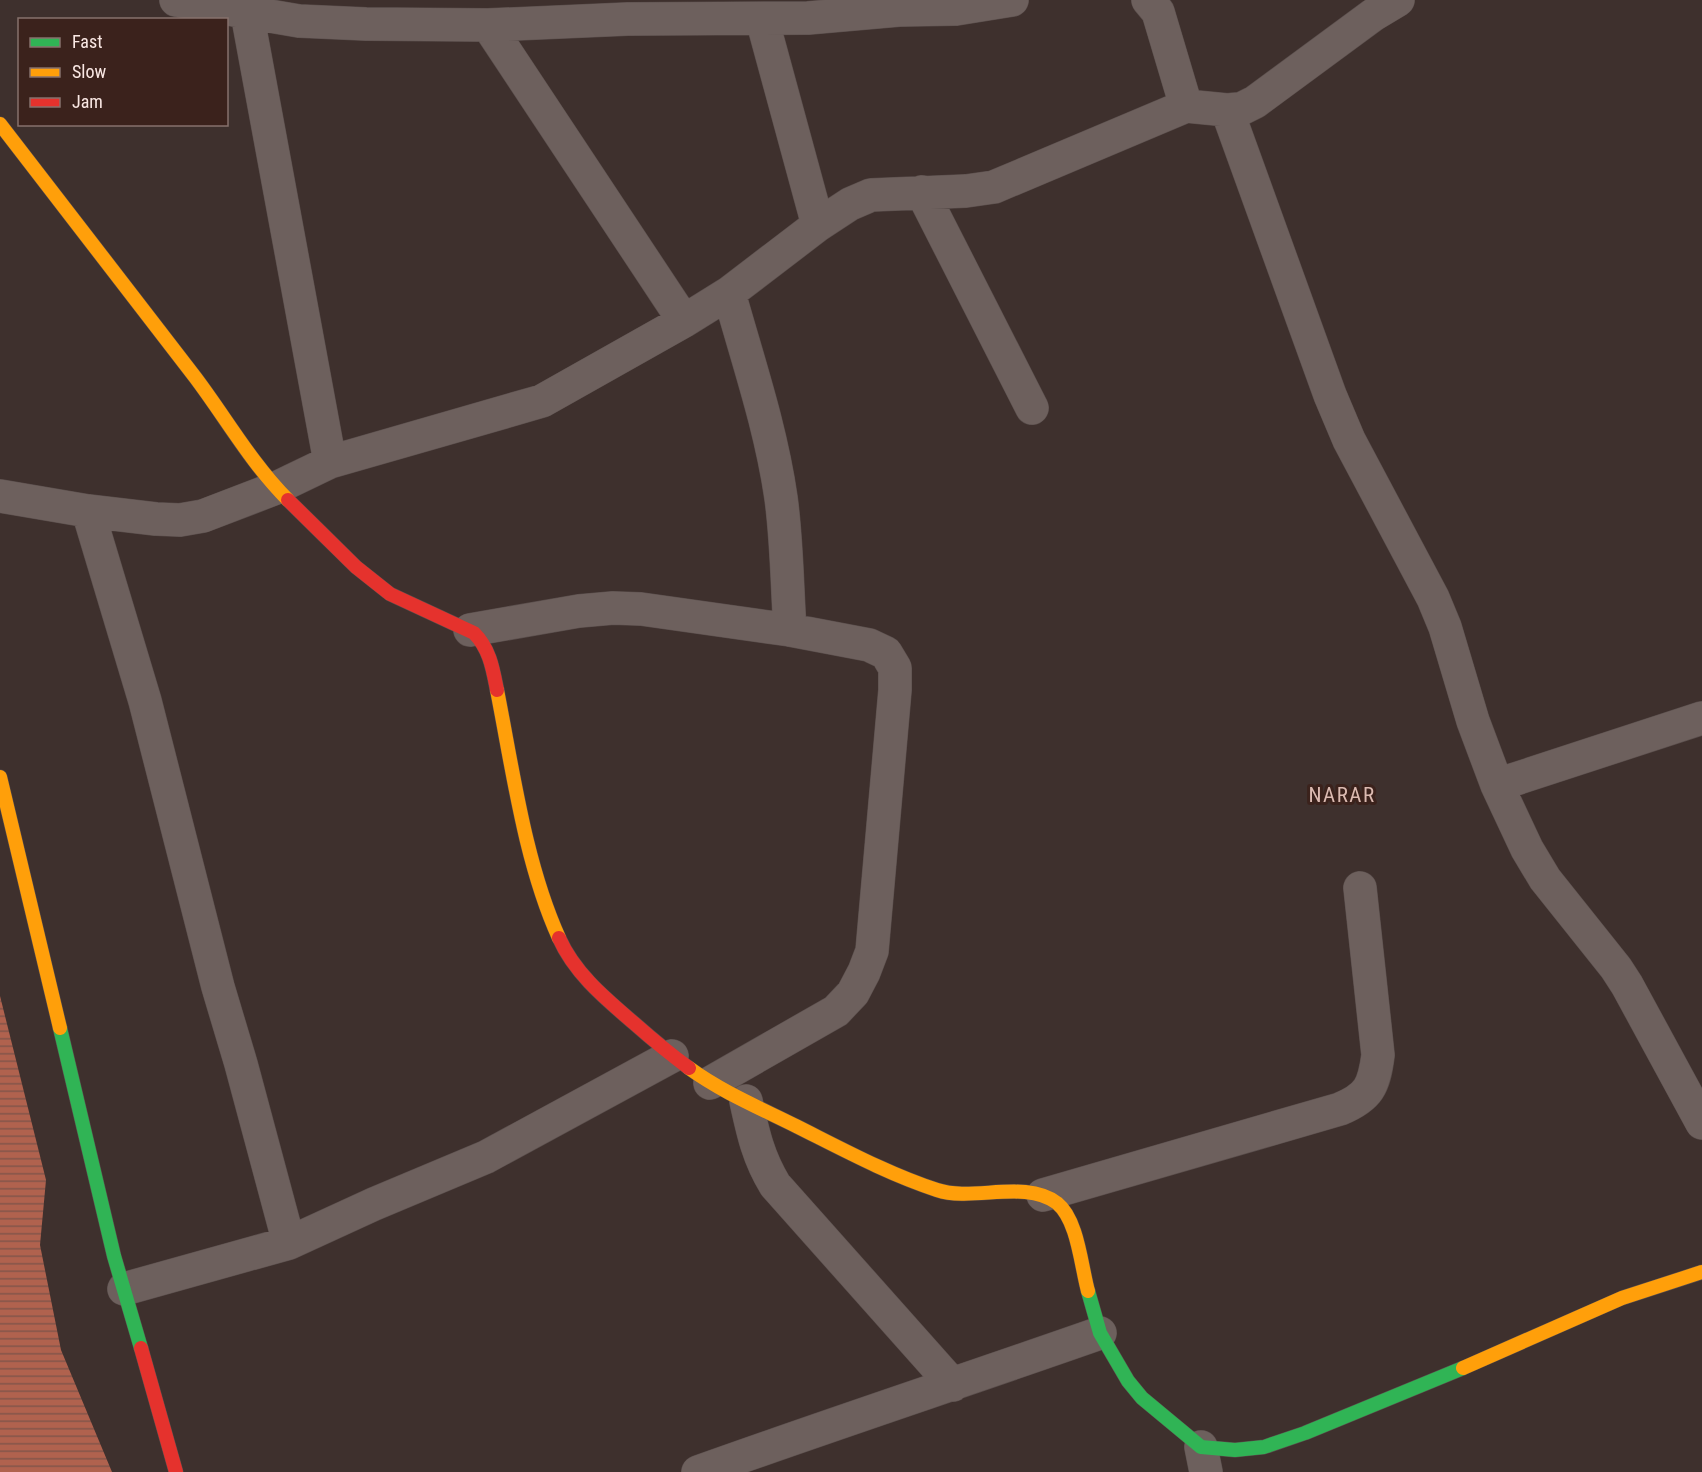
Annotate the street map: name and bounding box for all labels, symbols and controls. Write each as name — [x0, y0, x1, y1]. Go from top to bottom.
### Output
legend — [18, 18, 228, 126]
text: Fast — [72, 31, 103, 52]
text: Slow — [72, 61, 107, 82]
text: Jam — [72, 91, 103, 112]
district label: NARAR — [1308, 783, 1376, 807]

